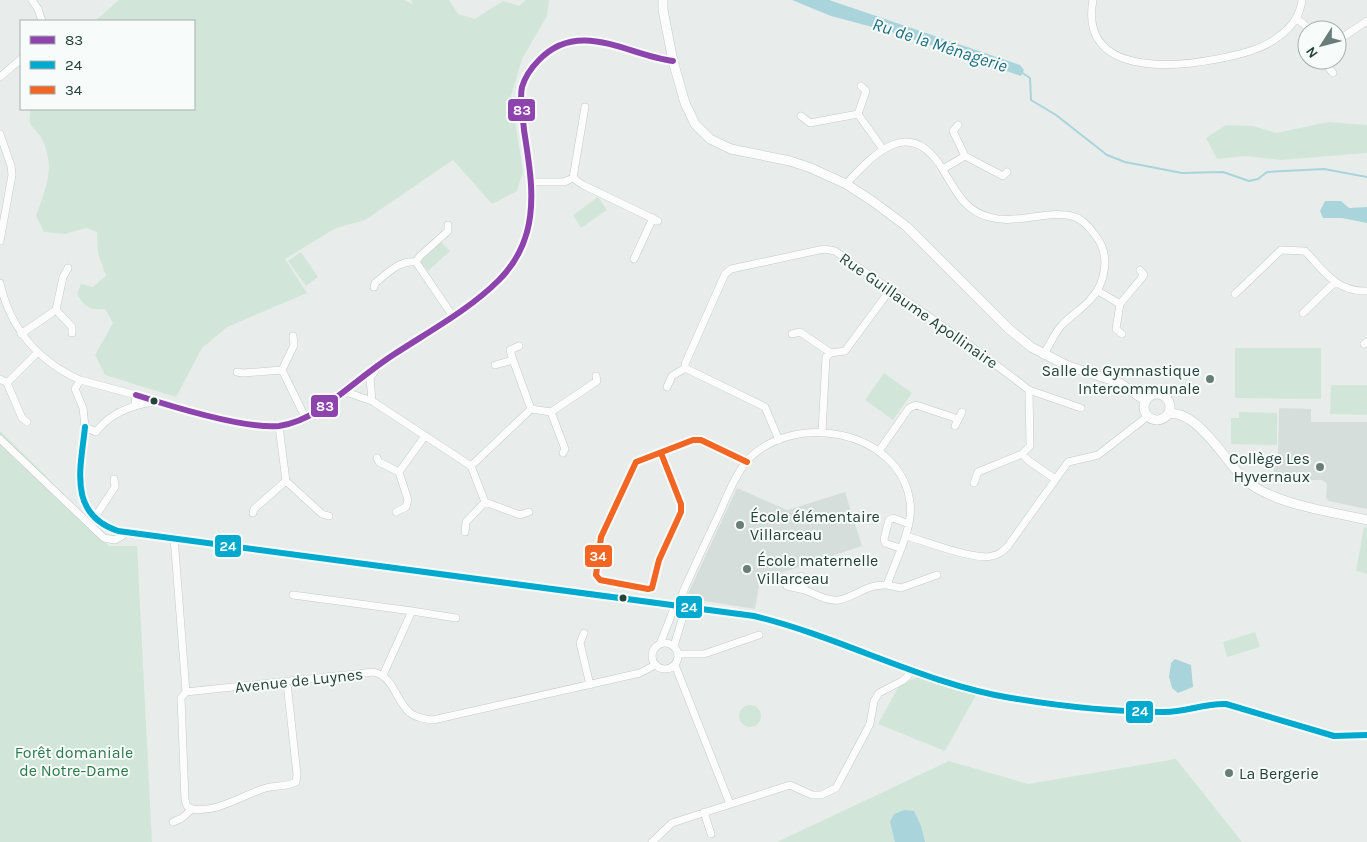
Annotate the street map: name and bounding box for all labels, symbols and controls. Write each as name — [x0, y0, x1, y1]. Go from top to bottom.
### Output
water label: Ru de la Ménagerie — [870, 13, 1010, 77]
legend — [20, 20, 195, 110]
north arrow — [1297, 20, 1347, 70]
text: 83 — [65, 31, 83, 49]
text: N — [1302, 43, 1322, 61]
text: 24 — [65, 56, 83, 74]
text: 34 — [65, 81, 83, 99]
line badge: 83 — [507, 98, 536, 122]
text: 83 — [513, 102, 531, 119]
street label: Rue Guillaume Apollinaire — [836, 248, 1002, 372]
place label: Salle de Gymnastique Intercommunale — [1041, 361, 1200, 398]
marker: Salle de Gymnastique Intercommunale — [1204, 373, 1216, 385]
line badge: 83 — [310, 394, 339, 418]
unlabelled marker — [149, 396, 159, 406]
text: 83 — [316, 398, 334, 415]
place label: Collège Les Hyvernaux — [1229, 449, 1310, 486]
marker: Collège Les Hyvernaux — [1314, 461, 1326, 473]
place label: École élémentaire Villarceau — [750, 507, 880, 544]
marker: École élémentaire Villarceau — [734, 519, 746, 531]
line badge: 24 — [214, 534, 242, 558]
text: 24 — [220, 538, 237, 555]
line badge: 34 — [584, 544, 613, 568]
text: 34 — [589, 548, 607, 565]
place label: École maternelle Villarceau — [757, 551, 878, 588]
marker: École maternelle Villarceau — [741, 563, 753, 575]
unlabelled marker — [618, 593, 628, 603]
line badge: 24 — [675, 595, 703, 619]
text: 24 — [681, 599, 698, 616]
street label: Avenue de Luynes — [234, 664, 364, 697]
line badge: 24 — [1125, 700, 1154, 724]
text: 24 — [1132, 703, 1149, 720]
park label: Forêt domaniale de Notre-Dame — [15, 743, 133, 780]
place label: La Bergerie — [1239, 764, 1319, 783]
marker: La Bergerie — [1223, 767, 1235, 779]

